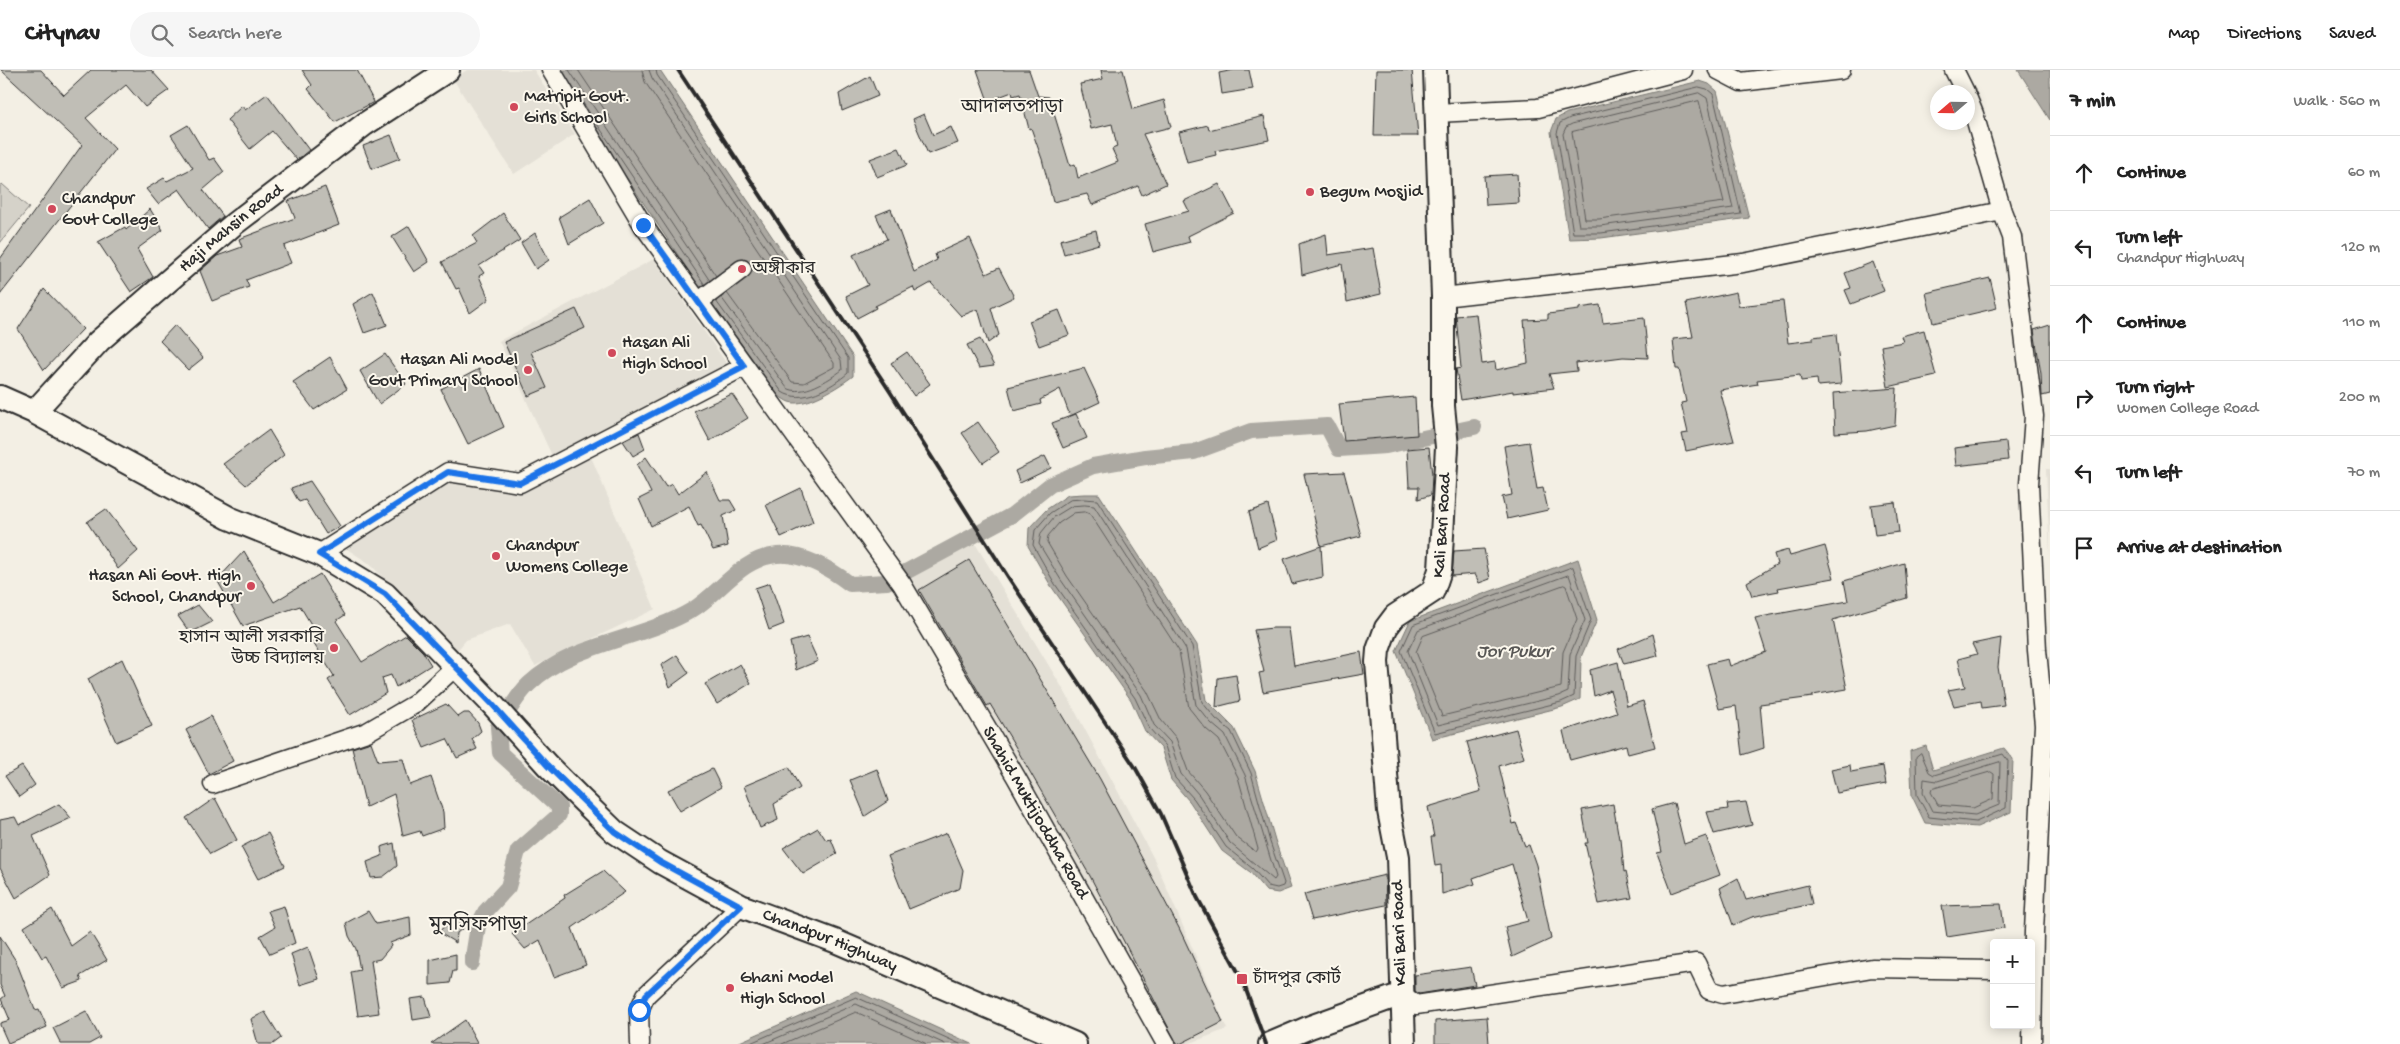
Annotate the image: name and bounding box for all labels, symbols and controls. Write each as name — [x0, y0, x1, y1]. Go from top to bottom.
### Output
search box — [130, 12, 480, 57]
text: Citynav — [25, 20, 100, 49]
icon: search — [148, 21, 176, 49]
text: Search here — [188, 23, 282, 46]
text: Map — [2168, 24, 2200, 45]
text: Directions — [2228, 24, 2301, 45]
text: Saved — [2329, 24, 2375, 45]
north arrow — [1930, 85, 1975, 130]
place label: Matripit Govt. Girls School — [524, 87, 630, 129]
text: 7 min — [2070, 90, 2115, 115]
text: Walk · 560 m — [2294, 93, 2380, 112]
district label: আদালতপাড়া — [960, 97, 1064, 120]
marker: Matripit Govt. Girls School — [508, 101, 520, 113]
icon: ahead — [2070, 159, 2098, 187]
text: Continue — [2117, 162, 2186, 185]
text: 60 m — [2348, 164, 2380, 183]
street label: Haji Mahsin Road — [175, 179, 289, 277]
place label: Begum Mosjid — [1319, 182, 1424, 203]
marker: Begum Mosjid — [1304, 186, 1316, 198]
place label: Chandpur Govt College — [62, 189, 159, 231]
marker: Chandpur Govt College — [46, 203, 58, 215]
route end — [632, 214, 655, 237]
text: Turn left — [2117, 227, 2181, 250]
icon: left — [2070, 234, 2098, 262]
text: 120 m — [2341, 239, 2380, 258]
text: Chandpur Highway — [2117, 250, 2244, 269]
place label: অঙ্গীকার — [751, 257, 816, 280]
marker: অঙ্গীকার — [736, 263, 748, 275]
icon: ahead — [2070, 309, 2098, 337]
text: Continue — [2117, 312, 2186, 335]
text: 110 m — [2343, 314, 2380, 333]
place label: Hasan Ali High School — [622, 333, 707, 375]
marker: Hasan Ali High School — [606, 347, 618, 359]
place label: Hasan Ali Model Govt Primary School — [368, 350, 518, 392]
marker: Hasan Ali Model Govt Primary School — [522, 364, 534, 376]
text: Turn right — [2117, 377, 2193, 400]
icon: right — [2070, 384, 2098, 412]
text: 200 m — [2339, 389, 2380, 408]
text: Women College Road — [2117, 400, 2258, 419]
icon: left — [2070, 459, 2098, 487]
text: Turn left — [2117, 462, 2181, 485]
text: 70 m — [2347, 464, 2380, 483]
street label: Kali Bari Road — [1427, 471, 1456, 581]
icon: arrive — [2070, 534, 2098, 562]
place label: Chandpur Womens College — [506, 536, 629, 578]
text: Arrive at destination — [2117, 537, 2281, 560]
marker: Chandpur Womens College — [490, 550, 502, 562]
place label: Hasan Ali Govt. High School, Chandpur — [89, 566, 243, 608]
marker: Hasan Ali Govt. High School, Chandpur — [245, 580, 257, 592]
place label: হাসান আলী সরকারি উচ্চ বিদ্যালয় — [178, 626, 325, 670]
water label: Jor Pukur — [1477, 641, 1556, 664]
marker: হাসান আলী সরকারি উচ্চ বিদ্যালয় — [328, 642, 340, 654]
street label: Shahid Muktijoddha Road — [977, 723, 1094, 904]
street label: Kali Bari Road — [1388, 879, 1412, 986]
street label: Chandpur Highway — [760, 904, 901, 977]
district label: মুনসিফপাড়া — [428, 911, 528, 938]
map controls — [1990, 939, 2035, 1029]
button: + — [1990, 939, 2035, 984]
place label: চাঁদপুর কোর্ট — [1252, 965, 1342, 990]
place label: Ghani Model High School — [740, 968, 833, 1010]
marker: চাঁদপুর কোর্ট — [1235, 972, 1249, 986]
marker: Ghani Model High School — [724, 982, 736, 994]
button: − — [1990, 984, 2035, 1029]
route start — [628, 999, 651, 1022]

